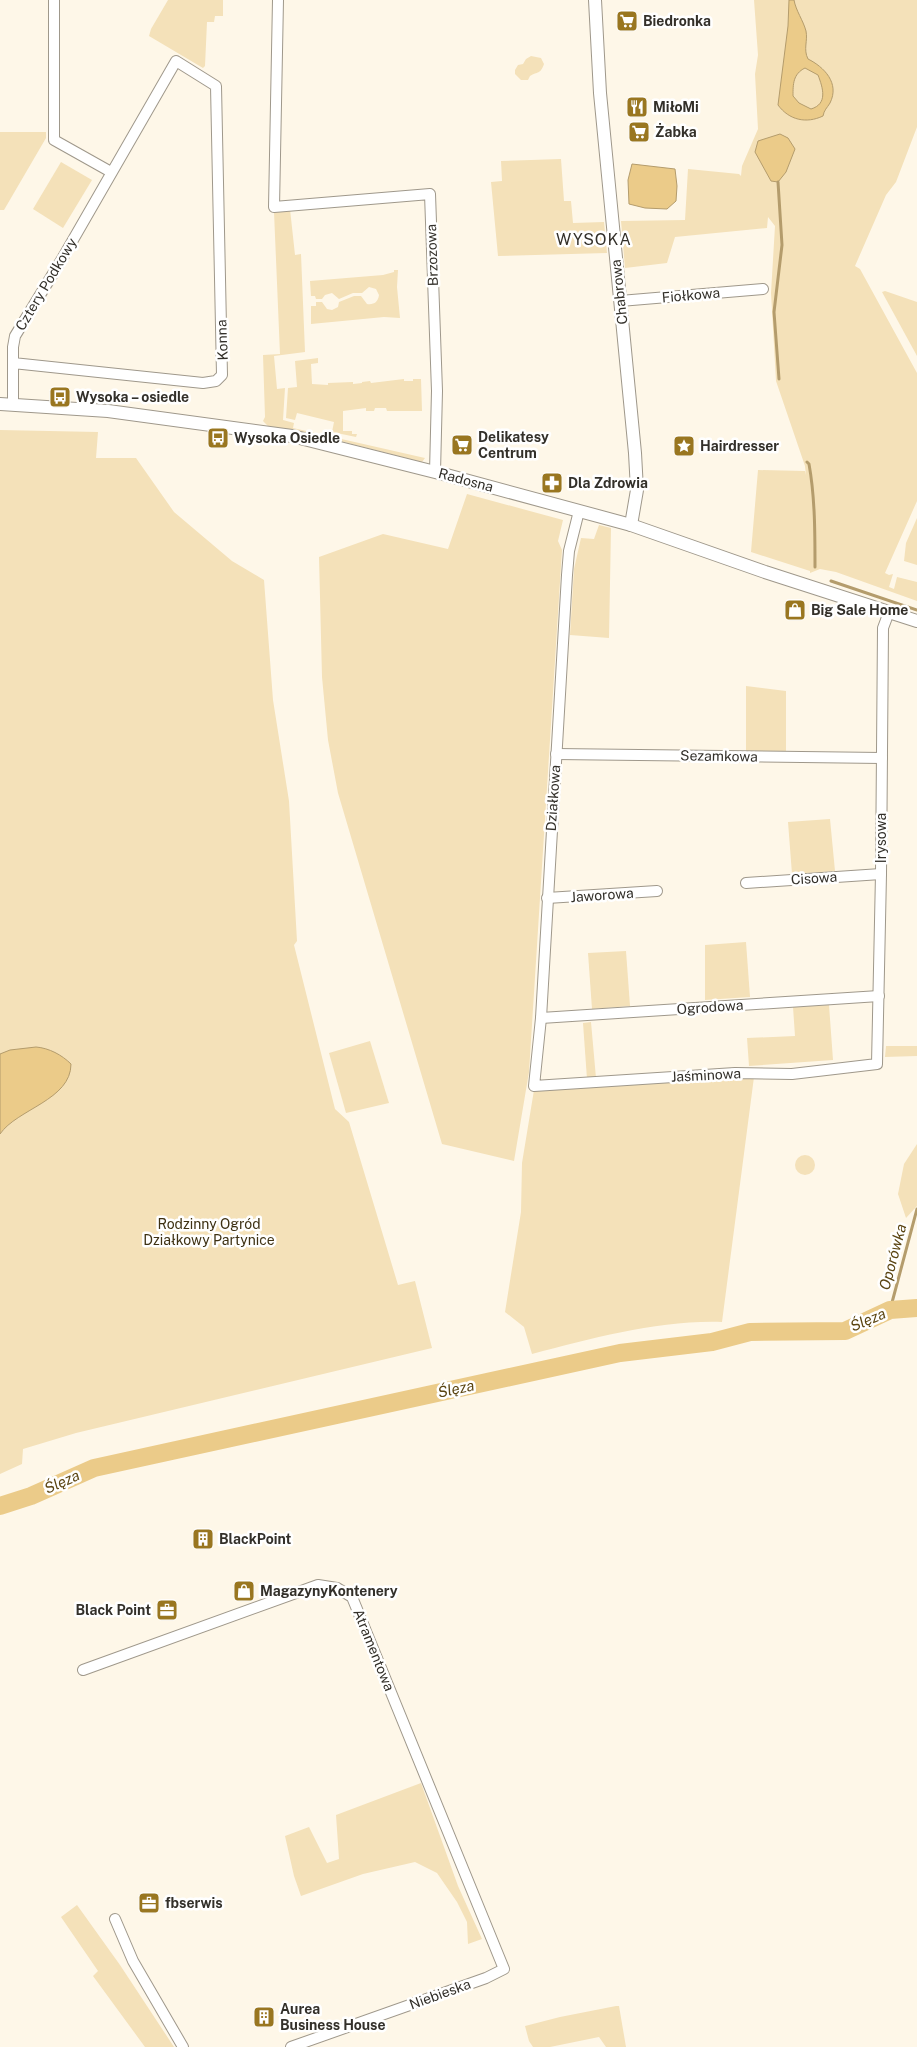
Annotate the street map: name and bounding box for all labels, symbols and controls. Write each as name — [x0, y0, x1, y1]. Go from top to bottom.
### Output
supermarket icon: Biedronka — [615, 9, 639, 33]
place label: Biedronka — [643, 13, 711, 29]
restaurant icon: MiłoMi — [625, 95, 649, 119]
place label: MiłoMi — [653, 99, 699, 115]
supermarket icon: Żabka — [627, 120, 651, 144]
place label: Żabka — [655, 123, 697, 140]
street label: Brzozowa — [423, 224, 441, 286]
district label: WYSOKA — [556, 230, 632, 249]
street label: Cztery Podkowy — [12, 234, 80, 333]
street label: Chabrowa — [608, 259, 630, 325]
street label: Fiołkowa — [661, 284, 721, 306]
street label: Konna — [213, 319, 231, 361]
bus stop icon: Wysoka – osiedle — [48, 385, 72, 409]
place label: Wysoka – osiedle — [76, 389, 189, 405]
bus stop icon: Wysoka Osiedle — [206, 426, 230, 450]
place label: Delikatesy Centrum — [478, 429, 549, 461]
place label: Wysoka Osiedle — [234, 430, 340, 446]
supermarket icon: Delikatesy Centrum — [450, 433, 474, 457]
place icon: Hairdresser — [672, 434, 696, 458]
place label: Hairdresser — [700, 438, 779, 454]
street label: Radosna — [437, 465, 495, 495]
pharmacy icon: Dla Zdrowia — [540, 471, 564, 495]
place label: Dla Zdrowia — [568, 475, 648, 491]
shop icon: Big Sale Home — [783, 598, 807, 622]
place label: Big Sale Home — [811, 602, 908, 618]
street label: Sezamkowa — [680, 747, 758, 765]
street label: Działkowa — [543, 764, 563, 832]
street label: Irysowa — [873, 813, 889, 863]
street label: Cisowa — [790, 868, 838, 888]
street label: Jaworowa — [570, 885, 634, 905]
street label: Ogrodowa — [676, 997, 744, 1017]
street label: Jaśminowa — [670, 1065, 742, 1085]
park label: Rodzinny Ogród Działkowy Partynice — [143, 1216, 275, 1248]
water label: Oporówka — [876, 1222, 910, 1292]
water label: Ślęza — [847, 1304, 888, 1335]
water label: Ślęza — [436, 1375, 476, 1401]
water label: Ślęza — [41, 1465, 82, 1497]
building icon: BlackPoint — [191, 1527, 215, 1551]
place label: BlackPoint — [219, 1531, 292, 1547]
shop icon: MagazynyKontenery — [232, 1579, 256, 1603]
place label: MagazynyKontenery — [260, 1583, 398, 1599]
office icon: Black Point — [155, 1598, 179, 1622]
place label: Black Point — [75, 1602, 151, 1618]
street label: Atramentowa — [350, 1607, 398, 1693]
office icon: fbserwis — [137, 1891, 161, 1915]
place label: fbserwis — [165, 1895, 223, 1911]
street label: Niebieska — [407, 1976, 473, 2012]
place label: Aurea Business House — [280, 2001, 386, 2033]
building icon: Aurea Business House — [252, 2005, 276, 2029]

